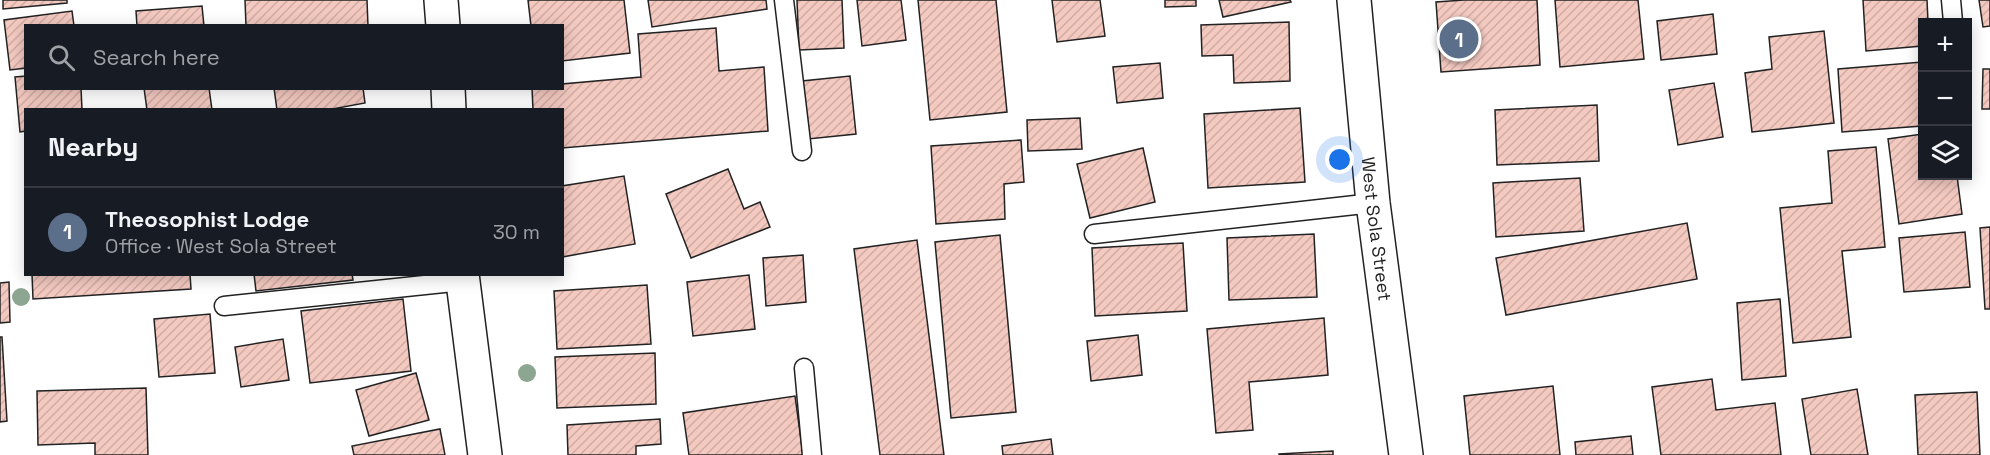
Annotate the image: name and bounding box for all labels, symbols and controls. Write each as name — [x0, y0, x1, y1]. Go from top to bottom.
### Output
pin: 1 — [1440, 16, 1478, 62]
map controls — [1918, 18, 1972, 180]
button: + — [1918, 18, 1972, 72]
search box — [24, 24, 564, 90]
icon: search — [45, 41, 78, 74]
text: Search here — [93, 43, 220, 71]
button: − — [1918, 72, 1972, 126]
button: layers — [1918, 126, 1972, 180]
text: Nearby — [48, 130, 138, 164]
your location — [1325, 145, 1354, 174]
street label: West Sola Street — [1357, 156, 1397, 302]
text: Theosophist Lodge — [105, 205, 309, 233]
text: 1 — [63, 219, 72, 245]
text: 30 m — [493, 219, 540, 245]
text: Office · West Sola Street — [105, 233, 337, 259]

